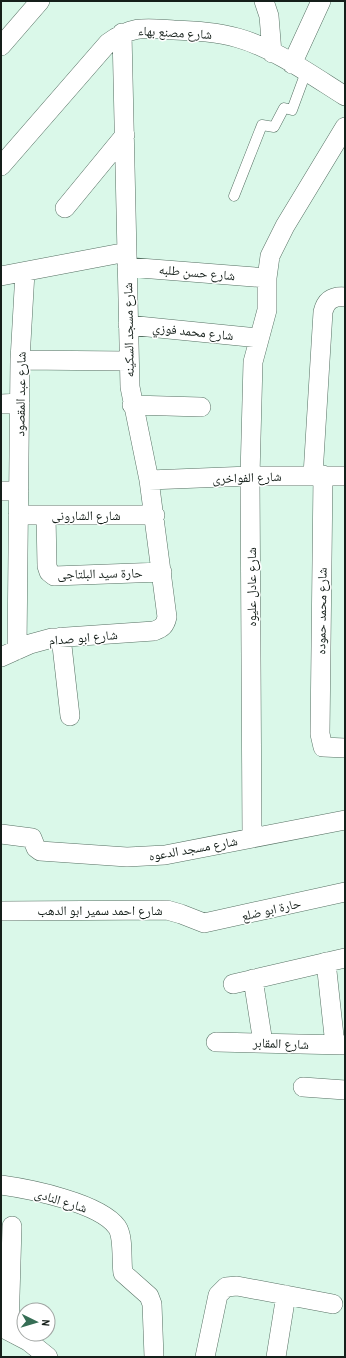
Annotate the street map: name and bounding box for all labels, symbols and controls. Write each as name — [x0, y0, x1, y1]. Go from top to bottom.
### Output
street label: شارع مصنع بهاء — [137, 22, 212, 44]
street label: شارع حسن طلبه — [158, 261, 236, 285]
street label: شارع مسجد السكينه — [119, 282, 139, 378]
street label: شارع محمد فوزي — [151, 319, 234, 346]
street label: شارع عبد المقصود — [11, 351, 31, 437]
street label: شارع الفواخرى — [212, 468, 282, 488]
street label: شارع الشارونى — [51, 507, 121, 525]
street label: شارع عادل عليوه — [243, 547, 261, 627]
street label: حارة سيد البلتاجى — [57, 564, 143, 583]
street label: شارع محمد حموده — [312, 567, 332, 655]
street label: شارع ابو صدام — [48, 626, 118, 650]
street label: شارع مسجد الدعوه — [147, 832, 239, 866]
street label: حارة ابو ضلع — [240, 894, 303, 926]
street label: شارع احمد سمير ابو الدهب — [37, 902, 163, 920]
street label: شارع المقابر — [252, 1034, 309, 1054]
street label: شارع النادى — [32, 1184, 89, 1217]
north arrow — [16, 1302, 56, 1342]
text: N — [39, 1319, 53, 1327]

